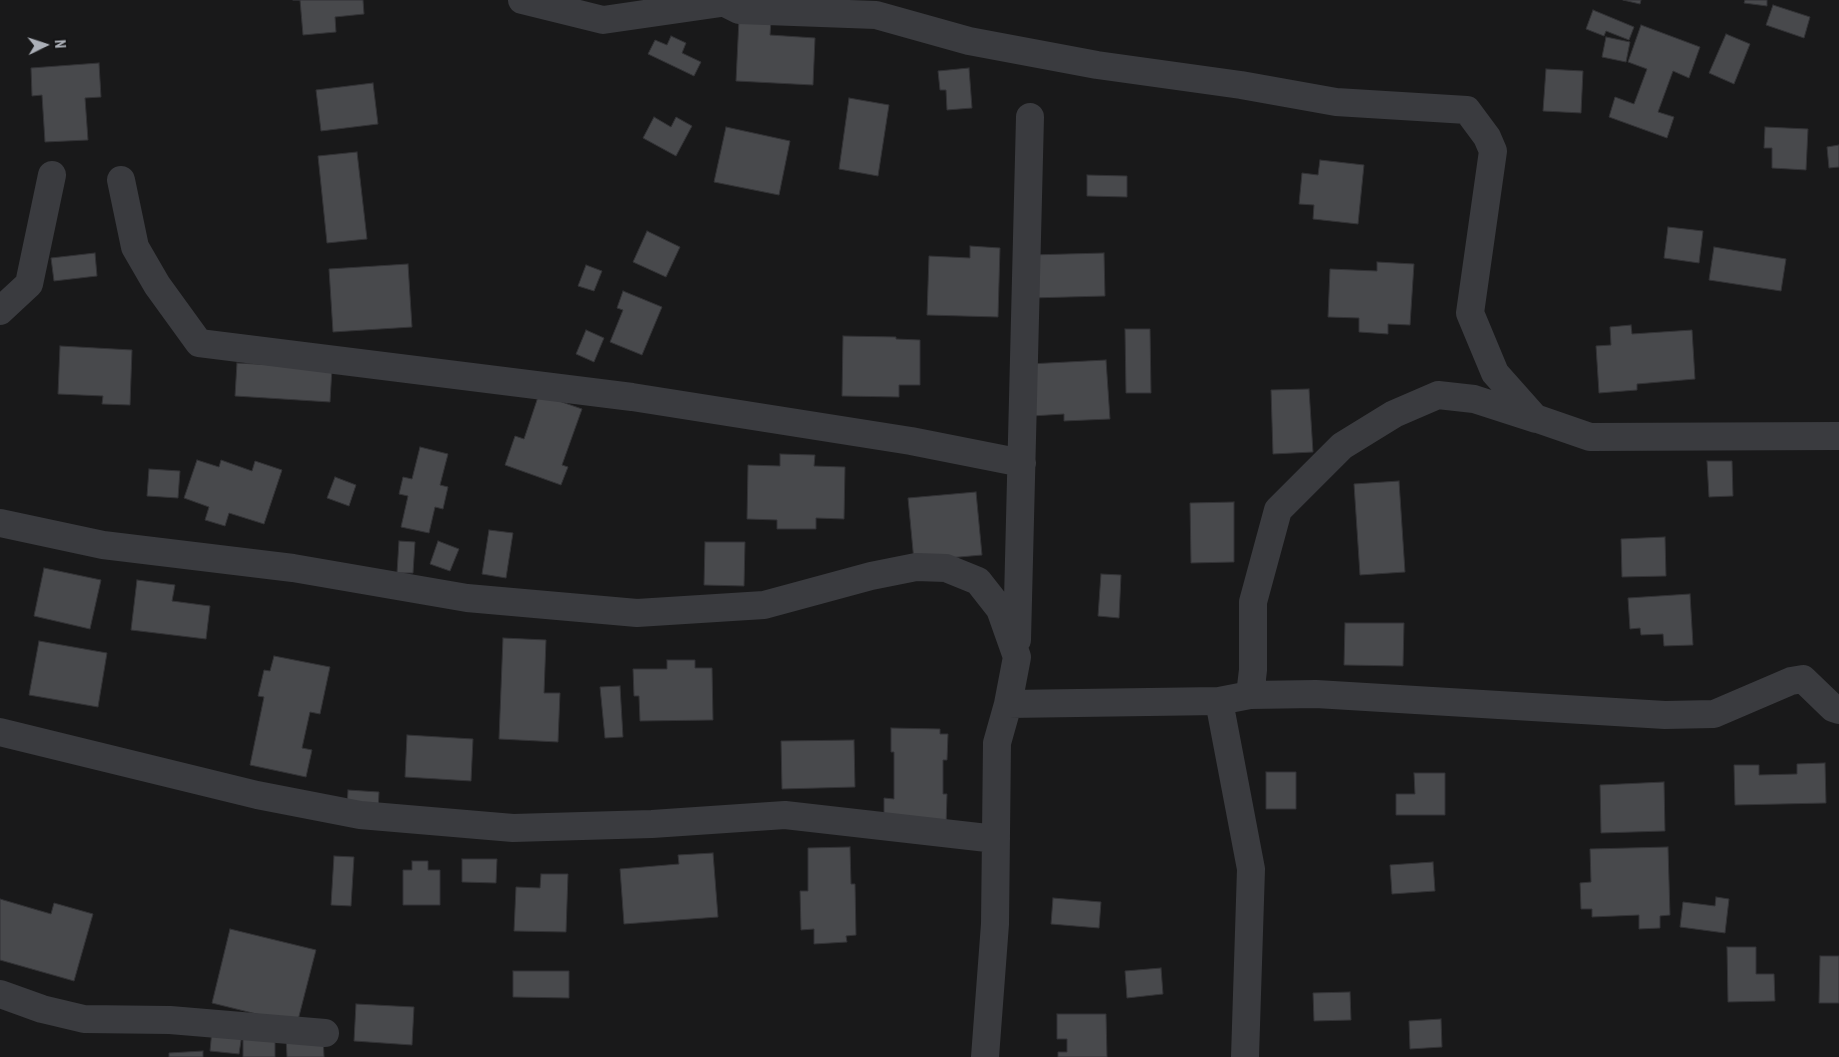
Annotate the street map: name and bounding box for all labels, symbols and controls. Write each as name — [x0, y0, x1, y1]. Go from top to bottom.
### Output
north arrow — [20, 20, 70, 70]
text: N — [52, 39, 68, 49]

